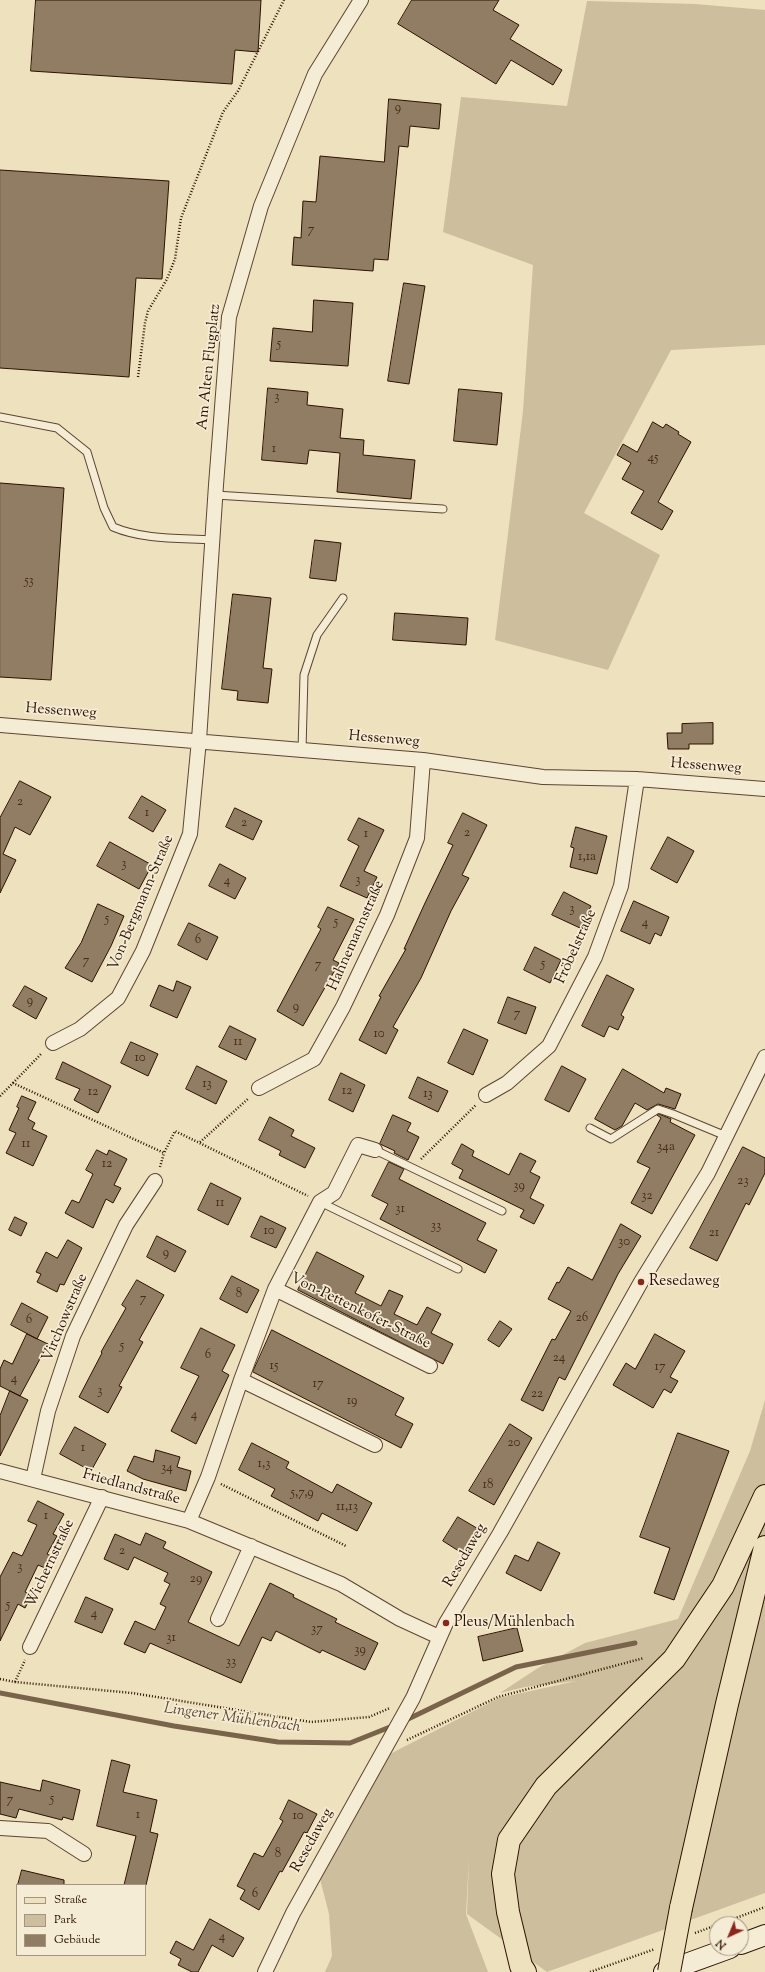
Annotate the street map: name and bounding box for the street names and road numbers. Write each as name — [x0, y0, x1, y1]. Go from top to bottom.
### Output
street label: Am Alten Flugplatz — [194, 303, 226, 431]
street label: Hessenweg — [25, 701, 97, 723]
street label: Hessenweg — [348, 728, 420, 752]
street label: Hessenweg — [670, 756, 742, 778]
street label: Von-Bergmann-Straße — [105, 832, 179, 974]
street label: Hahnemannstraße — [325, 878, 389, 994]
street label: Fröbelstraße — [553, 907, 601, 987]
street label: Von-Pettenkofer-Straße — [287, 1270, 433, 1354]
street label: Virchowstraße — [39, 1271, 93, 1365]
street label: Friedlandstraße — [80, 1466, 182, 1510]
street label: Wichernstraße — [23, 1517, 79, 1611]
street label: Resedaweg — [441, 1521, 491, 1591]
street label: Resedaweg — [288, 1806, 338, 1876]

